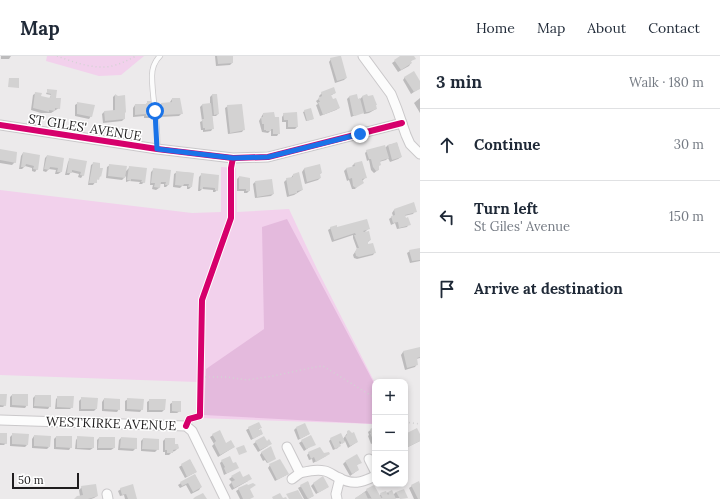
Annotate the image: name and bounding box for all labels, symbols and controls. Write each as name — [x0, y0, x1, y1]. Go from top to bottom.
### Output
text: Map — [20, 16, 60, 40]
text: Home — [476, 19, 515, 37]
text: Map — [537, 19, 565, 37]
text: About — [587, 19, 626, 37]
text: Contact — [648, 19, 700, 37]
text: 3 min — [436, 71, 482, 93]
text: Walk · 180 m — [629, 74, 704, 91]
route start — [146, 102, 164, 120]
street label: ST GILES' AVENUE — [27, 110, 143, 145]
route end — [351, 125, 369, 143]
icon: ahead — [436, 134, 458, 156]
text: Continue — [474, 135, 540, 154]
text: 30 m — [674, 136, 704, 153]
text: Turn left — [474, 199, 538, 218]
icon: left — [436, 206, 458, 228]
text: 150 m — [669, 208, 704, 225]
text: St Giles' Avenue — [474, 218, 570, 235]
icon: arrive — [436, 278, 458, 300]
text: Arrive at destination — [474, 279, 623, 298]
map controls — [372, 379, 408, 487]
button: + — [372, 379, 408, 415]
street label: WESTKIRKE AVENUE — [45, 413, 176, 434]
button: − — [372, 415, 408, 451]
button: layers — [372, 451, 408, 487]
scale bar — [12, 471, 79, 490]
text: 50 m — [18, 473, 44, 487]

